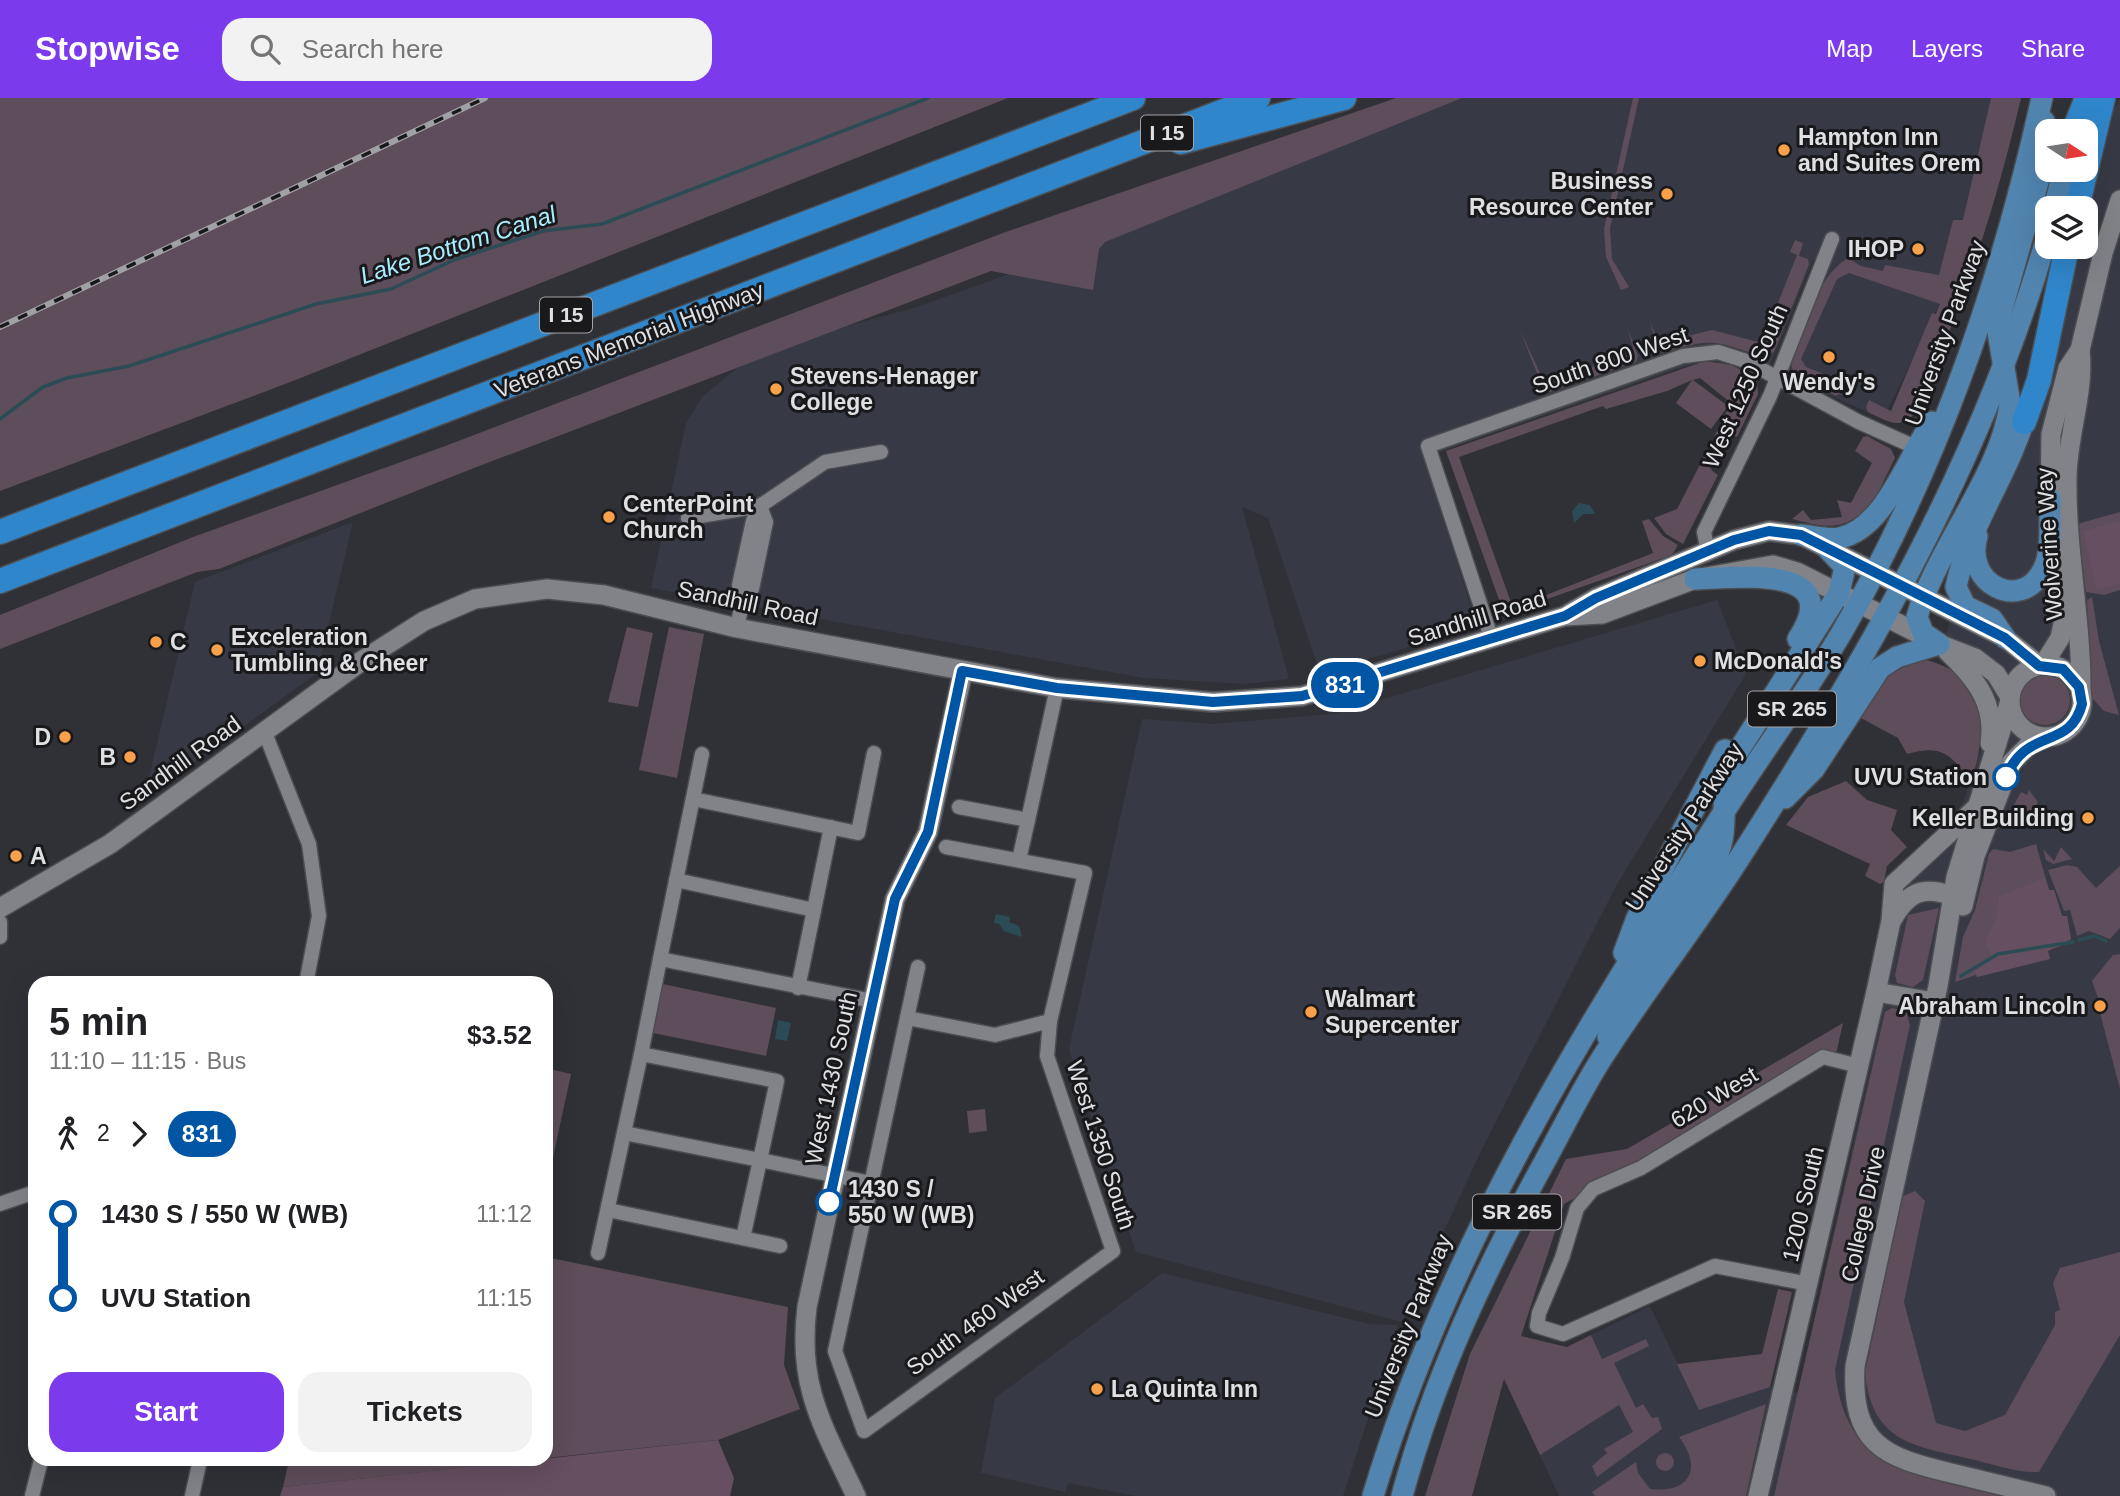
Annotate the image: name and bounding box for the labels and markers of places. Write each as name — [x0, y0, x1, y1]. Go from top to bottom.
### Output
place label: Hampton Inn and Suites Orem — [1798, 124, 1981, 176]
marker: Hampton Inn and Suites Orem — [1776, 142, 1792, 158]
place label: Business Resource Center — [1469, 168, 1653, 220]
marker: Business Resource Center — [1659, 186, 1675, 202]
place label: IHOP — [1848, 236, 1904, 262]
marker: IHOP — [1910, 241, 1926, 257]
marker: Wendy's — [1821, 349, 1837, 365]
place label: Stevens-Henager College — [790, 363, 978, 415]
place label: Wendy's — [1782, 369, 1876, 395]
marker: Stevens-Henager College — [768, 381, 784, 397]
place label: CenterPoint Church — [623, 491, 754, 543]
marker: CenterPoint Church — [601, 509, 617, 525]
place label: Exceleration Tumbling & Cheer — [231, 624, 427, 676]
place label: C — [170, 629, 187, 655]
marker: C — [148, 634, 164, 650]
marker: Exceleration Tumbling & Cheer — [209, 642, 225, 658]
place label: McDonald's — [1714, 648, 1842, 674]
marker: McDonald's — [1692, 653, 1708, 669]
place label: D — [34, 724, 51, 750]
marker: D — [57, 729, 73, 745]
place label: B — [99, 744, 116, 770]
marker: B — [122, 749, 138, 765]
place label: UVU Station — [1854, 764, 1987, 790]
marker: UVU Station — [1993, 764, 2019, 790]
place label: Keller Building — [1912, 805, 2074, 831]
marker: Keller Building — [2080, 810, 2096, 826]
place label: A — [30, 843, 47, 869]
marker: A — [8, 848, 24, 864]
place label: Walmart Supercenter — [1325, 986, 1459, 1038]
place label: Abraham Lincoln — [1898, 993, 2086, 1019]
marker: Abraham Lincoln — [2092, 998, 2108, 1014]
marker: Walmart Supercenter — [1303, 1004, 1319, 1020]
place label: 1430 S / 550 W (WB) — [848, 1176, 975, 1228]
marker: 1430 S / 550 W (WB) — [816, 1189, 842, 1215]
place label: La Quinta Inn — [1111, 1376, 1258, 1402]
marker: La Quinta Inn — [1089, 1381, 1105, 1397]

